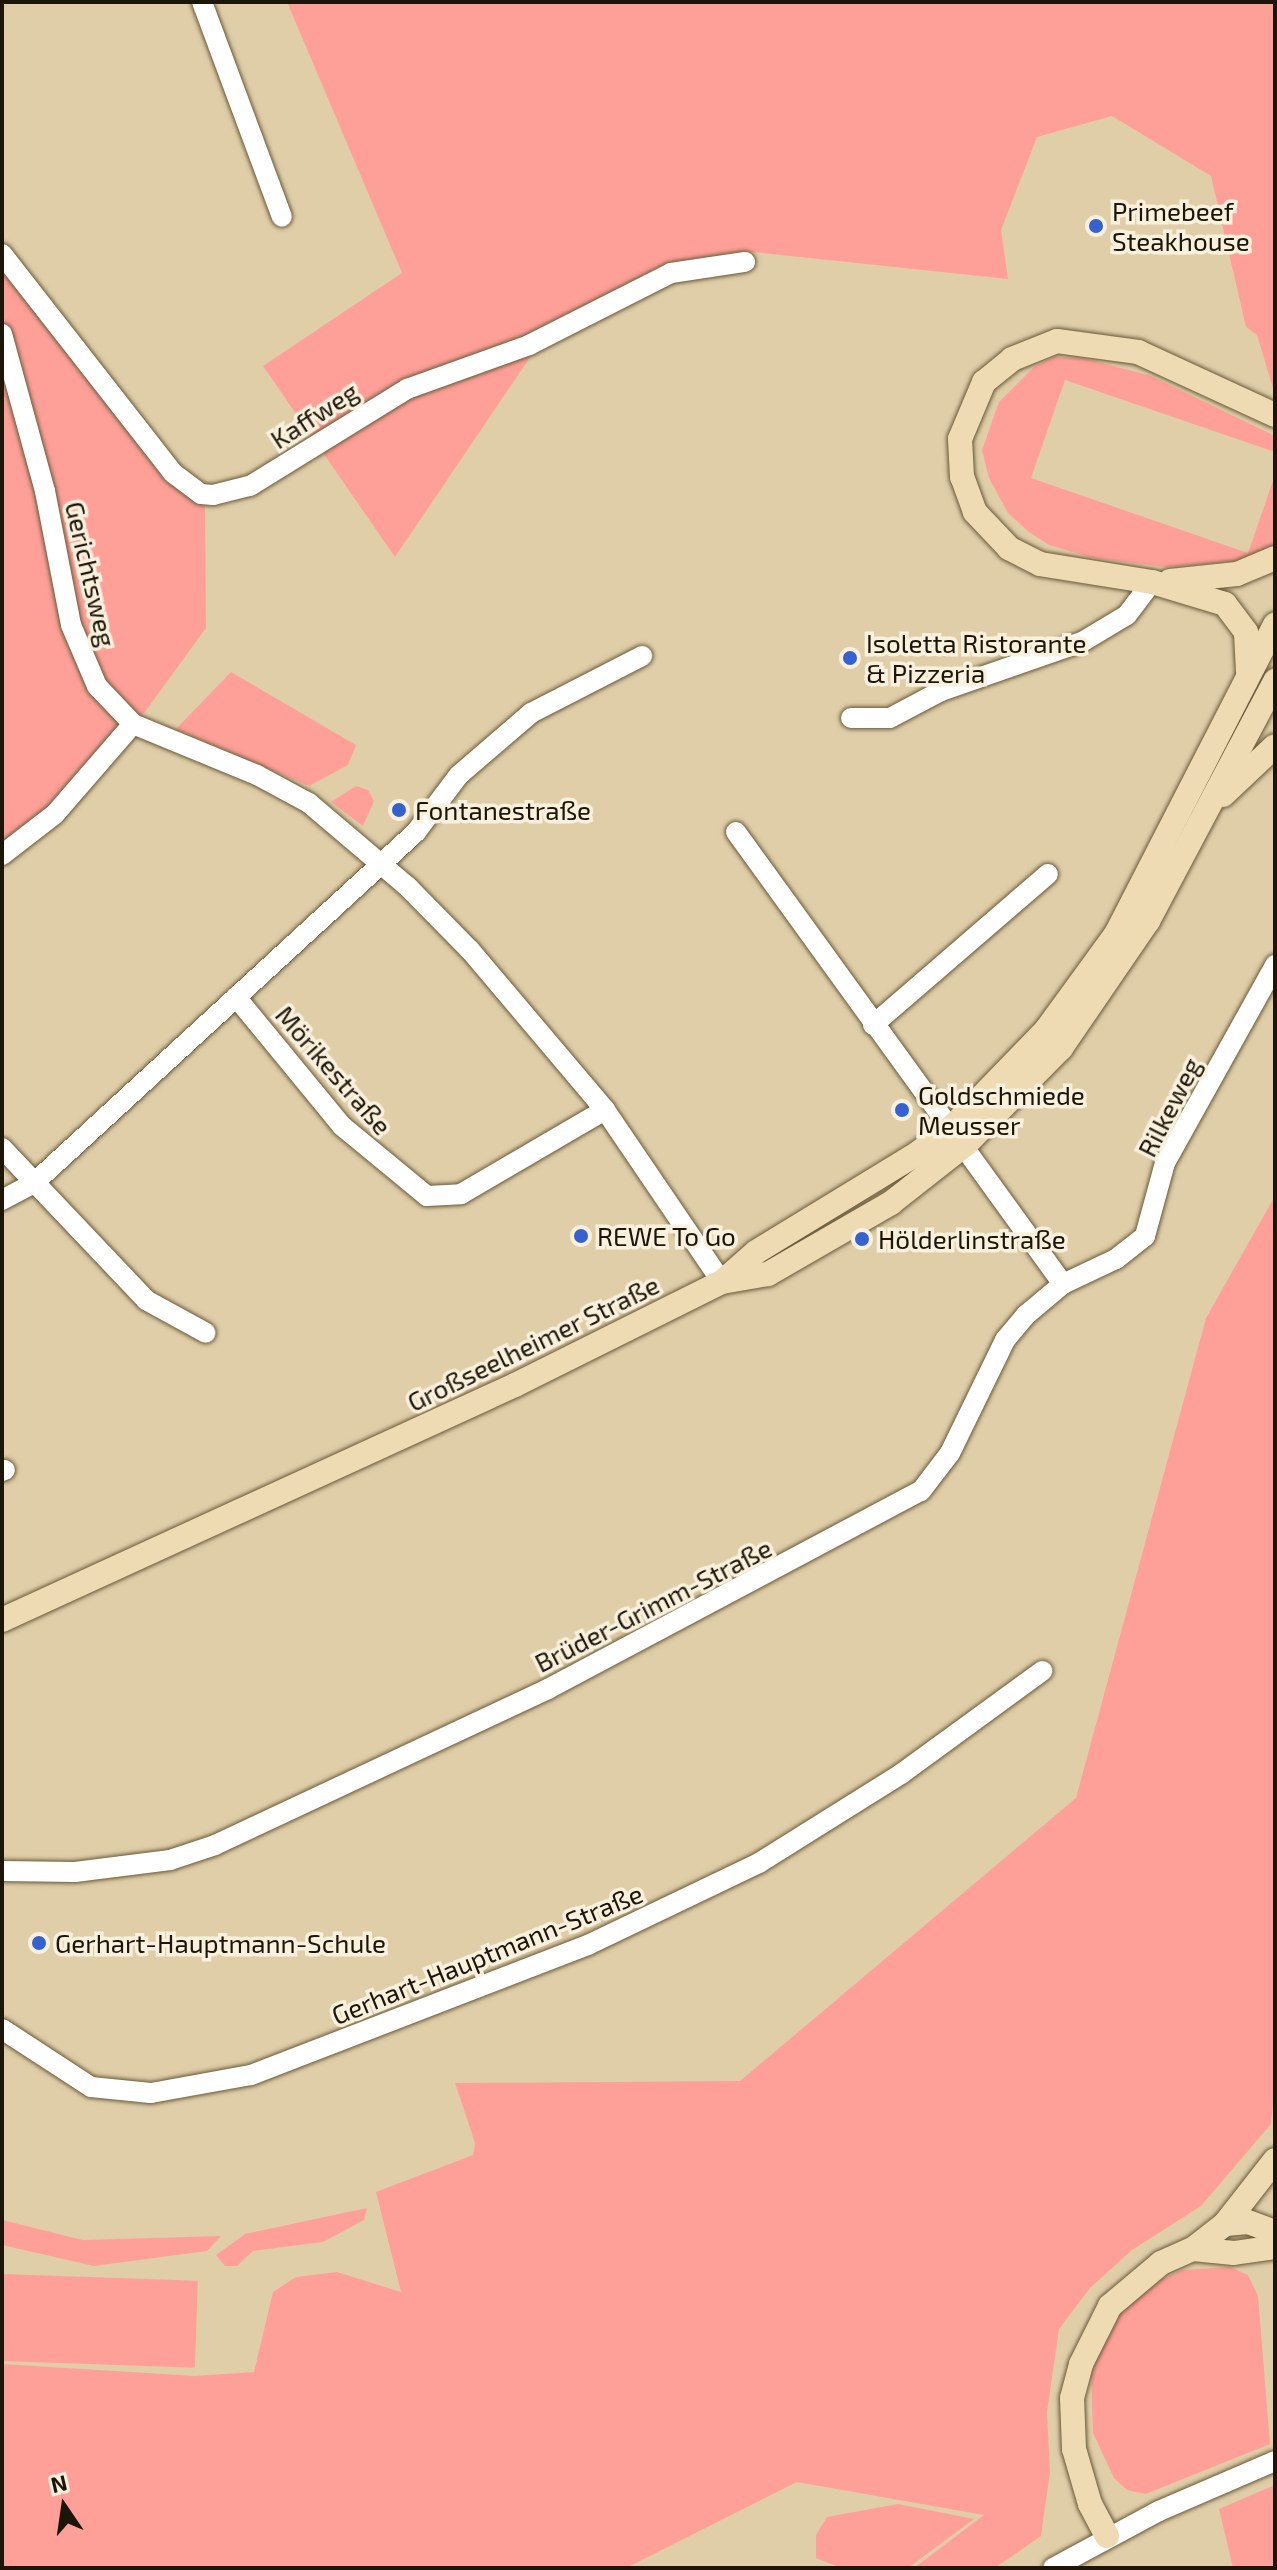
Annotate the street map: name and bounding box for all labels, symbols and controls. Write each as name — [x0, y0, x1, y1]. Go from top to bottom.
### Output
place label: Primebeef Steakhouse — [1112, 195, 1250, 256]
marker: Primebeef Steakhouse — [1087, 217, 1105, 235]
street label: Kaffweg — [264, 375, 364, 455]
street label: Gerichtsweg — [59, 498, 123, 650]
place label: Isoletta Ristorante & Pizzeria — [866, 627, 1086, 688]
marker: Isoletta Ristorante & Pizzeria — [841, 649, 859, 667]
place label: Fontanestraße — [415, 794, 591, 826]
marker: Fontanestraße — [390, 801, 408, 819]
street label: Mörikestraße — [270, 999, 398, 1141]
street label: Rilkeweg — [1131, 1052, 1207, 1162]
place label: Goldschmiede Meusser — [918, 1079, 1085, 1140]
marker: Goldschmiede Meusser — [893, 1101, 911, 1119]
place label: REWE To Go — [597, 1220, 736, 1252]
place label: Hölderlinstraße — [878, 1223, 1066, 1255]
marker: REWE To Go — [572, 1227, 590, 1245]
marker: Hölderlinstraße — [853, 1230, 871, 1248]
street label: Großseelheimer Straße — [402, 1268, 664, 1418]
street label: Brüder-Grimm-Straße — [529, 1532, 777, 1678]
street label: Gerhart-Hauptmann-Straße — [327, 1877, 647, 2031]
place label: Gerhart-Hauptmann-Schule — [55, 1927, 386, 1959]
marker: Gerhart-Hauptmann-Schule — [30, 1934, 48, 1952]
north arrow — [24, 2466, 104, 2546]
text: N — [48, 2468, 69, 2497]

